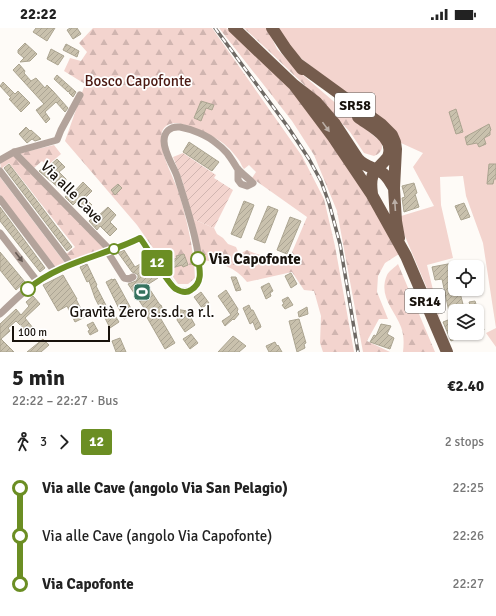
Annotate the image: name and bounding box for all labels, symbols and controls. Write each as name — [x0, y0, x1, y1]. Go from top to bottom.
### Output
text: 22:22 — [20, 5, 57, 23]
park label: Bosco Capofonte — [84, 72, 192, 90]
road number: SR58 — [335, 93, 375, 117]
one-way arrow — [322, 122, 330, 133]
street label: Via alle Cave — [37, 157, 107, 227]
one-way arrow — [391, 199, 398, 211]
unlabelled marker — [108, 243, 120, 255]
line badge: 12 — [139, 250, 175, 276]
place label: Via Capofonte — [209, 250, 301, 268]
marker: Via Capofonte — [190, 251, 206, 267]
one-way arrow — [14, 252, 22, 262]
text: 12 — [149, 254, 165, 271]
map controls — [448, 260, 484, 340]
button: locate — [448, 260, 484, 296]
unlabelled marker — [20, 281, 36, 297]
sports icon: Gravità Zero s.s.d. a r.l. — [132, 282, 152, 302]
road number: SR14 — [405, 289, 445, 313]
place label: Gravità Zero s.s.d. a r.l. — [69, 303, 215, 321]
button: layers — [448, 304, 484, 340]
scale bar — [12, 324, 110, 343]
text: 100 m — [18, 326, 47, 339]
text: 5 min — [12, 364, 65, 391]
text: €2.40 — [447, 377, 484, 395]
text: 22:22 – 22:27 · Bus — [12, 393, 118, 409]
icon: walk — [12, 431, 34, 453]
icon: forward — [53, 431, 75, 453]
text: 12 — [89, 433, 104, 450]
text: 3 — [40, 434, 47, 450]
text: 2 stops — [445, 434, 484, 450]
text: Via alle Cave (angolo Via San Pelagio) — [42, 479, 288, 497]
text: 22:25 — [452, 480, 484, 496]
text: Via alle Cave (angolo Via Capofonte) — [42, 527, 272, 545]
text: 22:26 — [452, 528, 484, 544]
text: Via Capofonte — [42, 575, 134, 593]
text: 22:27 — [452, 576, 484, 592]

